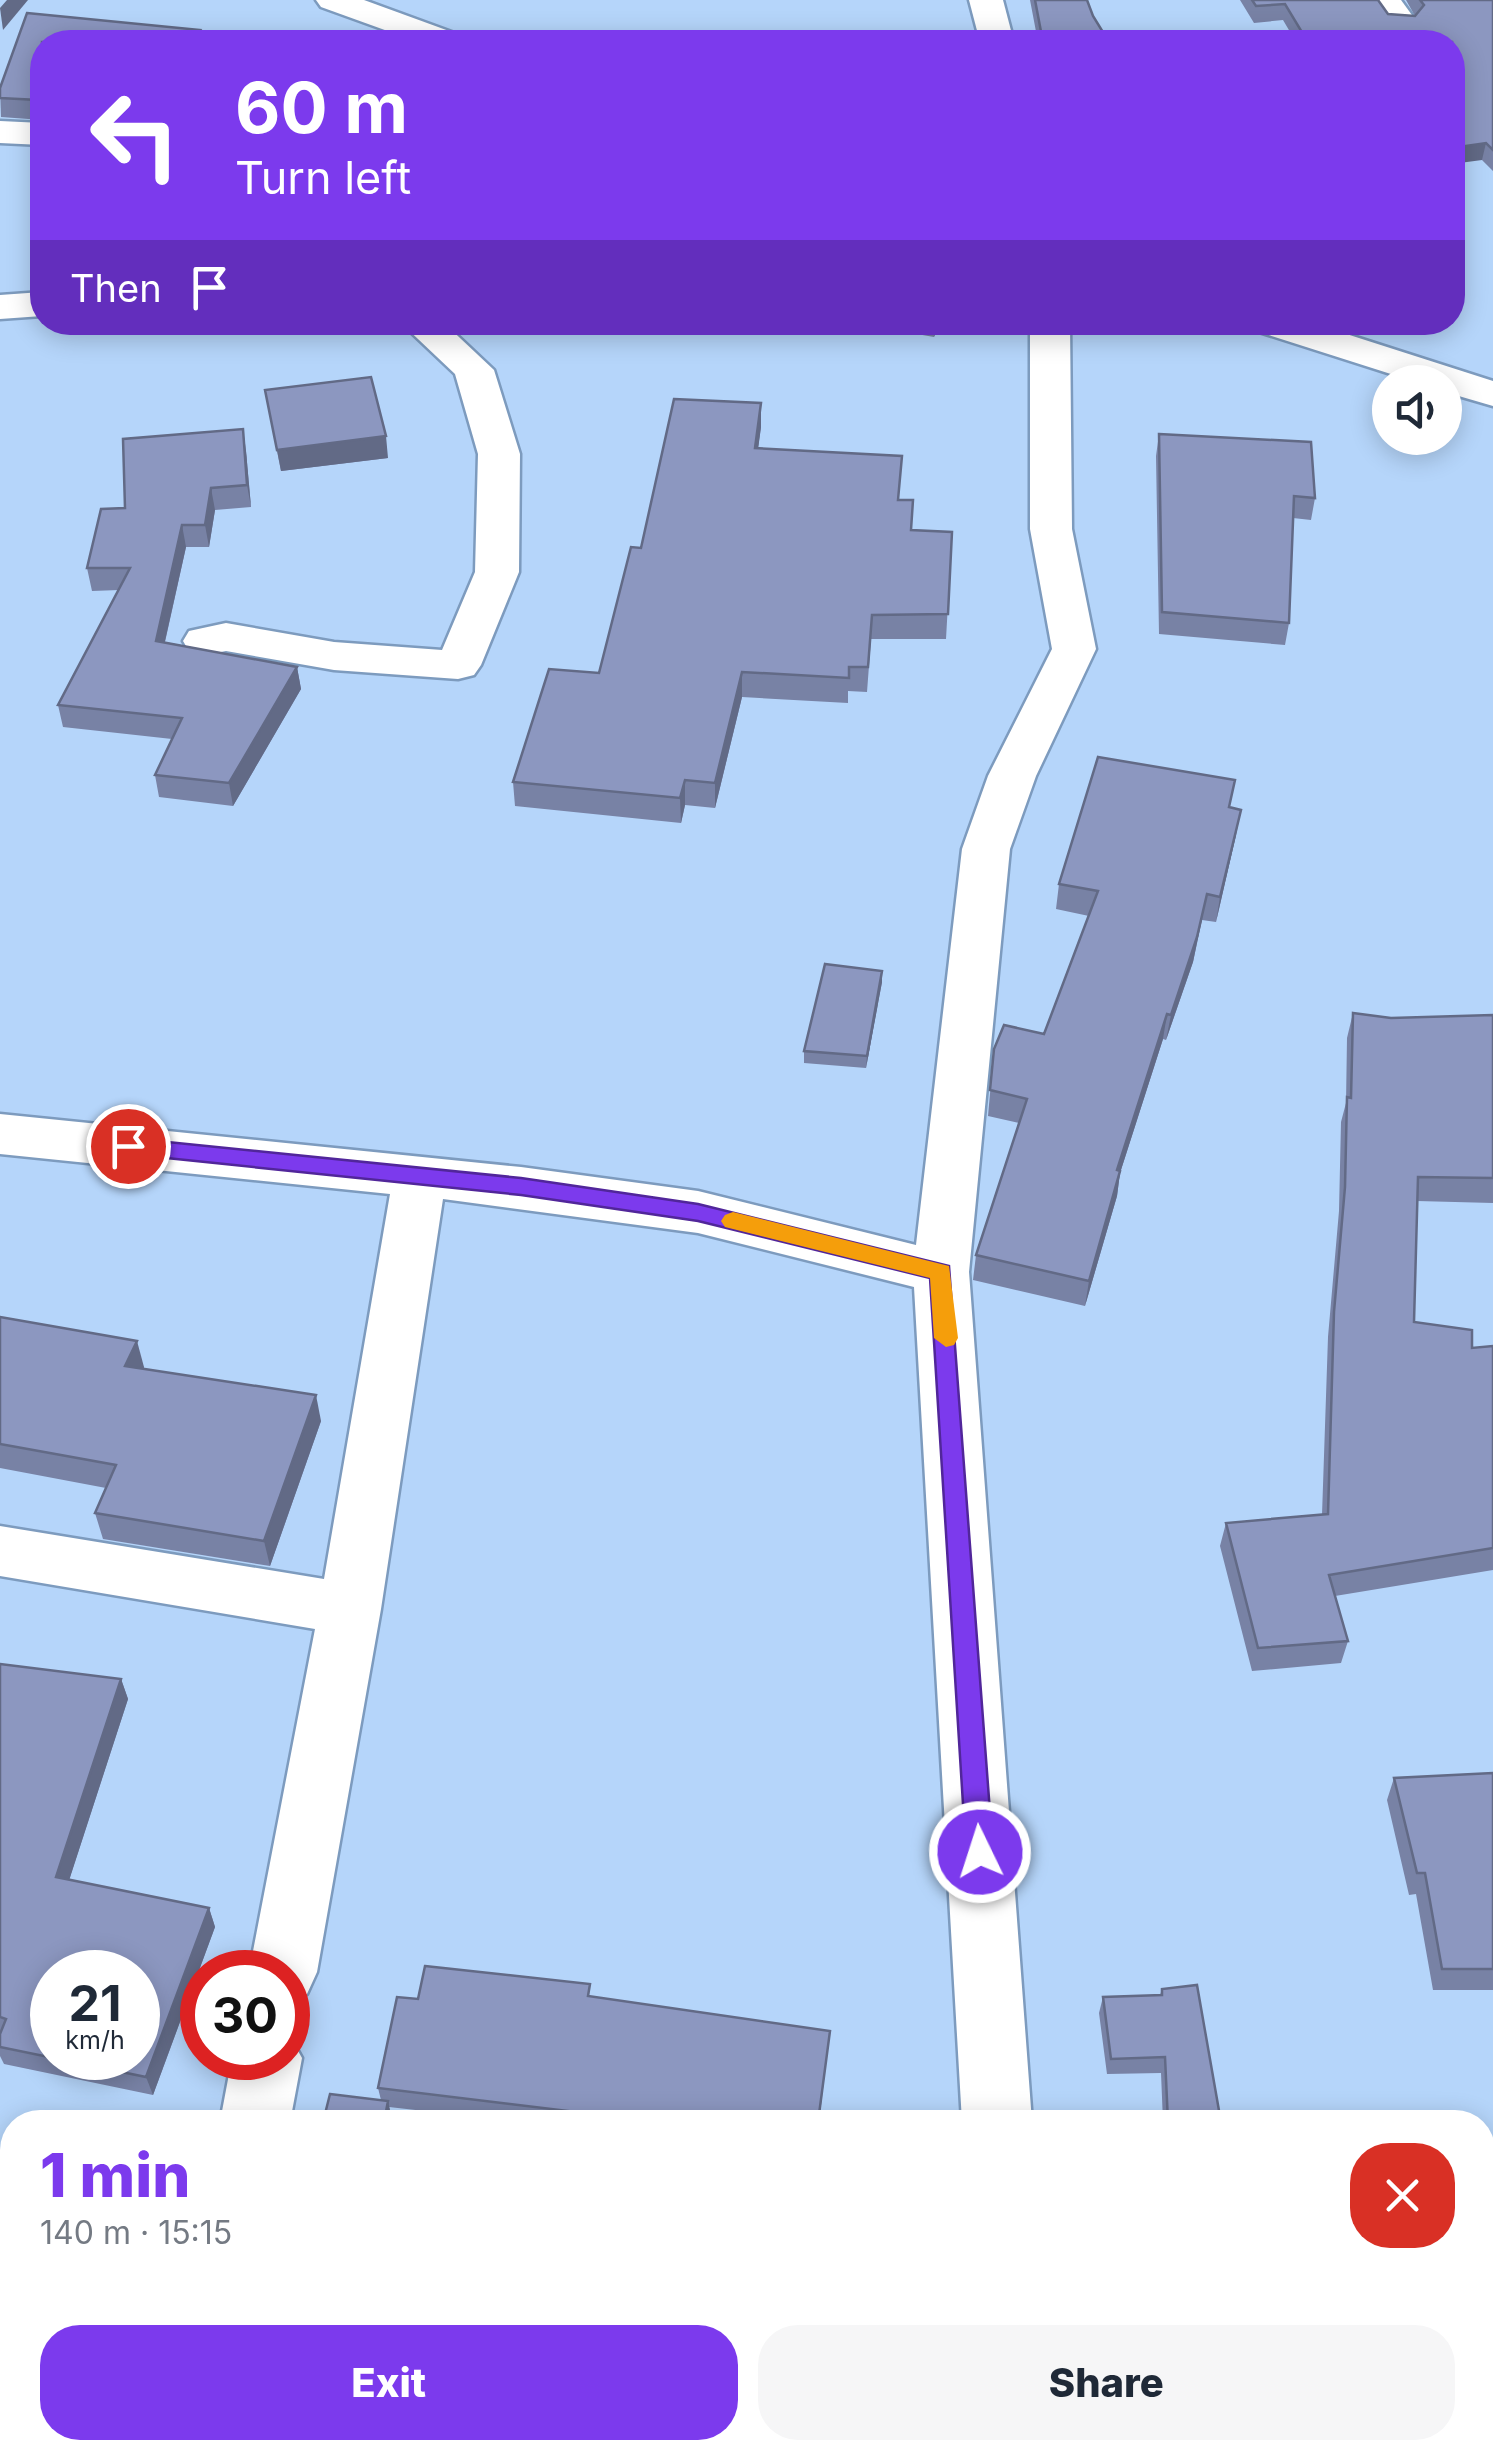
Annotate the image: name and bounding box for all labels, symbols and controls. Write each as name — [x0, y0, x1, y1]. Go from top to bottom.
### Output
text: 60 m — [235, 65, 408, 150]
icon: left — [70, 70, 200, 200]
text: Turn left — [235, 150, 411, 205]
icon: arrive — [182, 260, 237, 315]
text: Then — [70, 265, 162, 311]
map controls — [1372, 365, 1462, 455]
button: sound — [1372, 365, 1462, 455]
pin — [86, 1104, 171, 1189]
icon: arrive — [101, 1119, 156, 1174]
position arrow — [928, 1800, 1032, 1904]
speed limit sign: 30 — [180, 1950, 310, 2080]
text: 21 — [68, 1973, 122, 2033]
text: km/h — [65, 2025, 125, 2055]
text: 1 min — [40, 2139, 190, 2211]
button: close — [1350, 2143, 1455, 2248]
text: 140 m · 15:15 — [40, 2213, 232, 2252]
button: Exit — [40, 2325, 738, 2440]
button: Share — [758, 2325, 1455, 2440]

